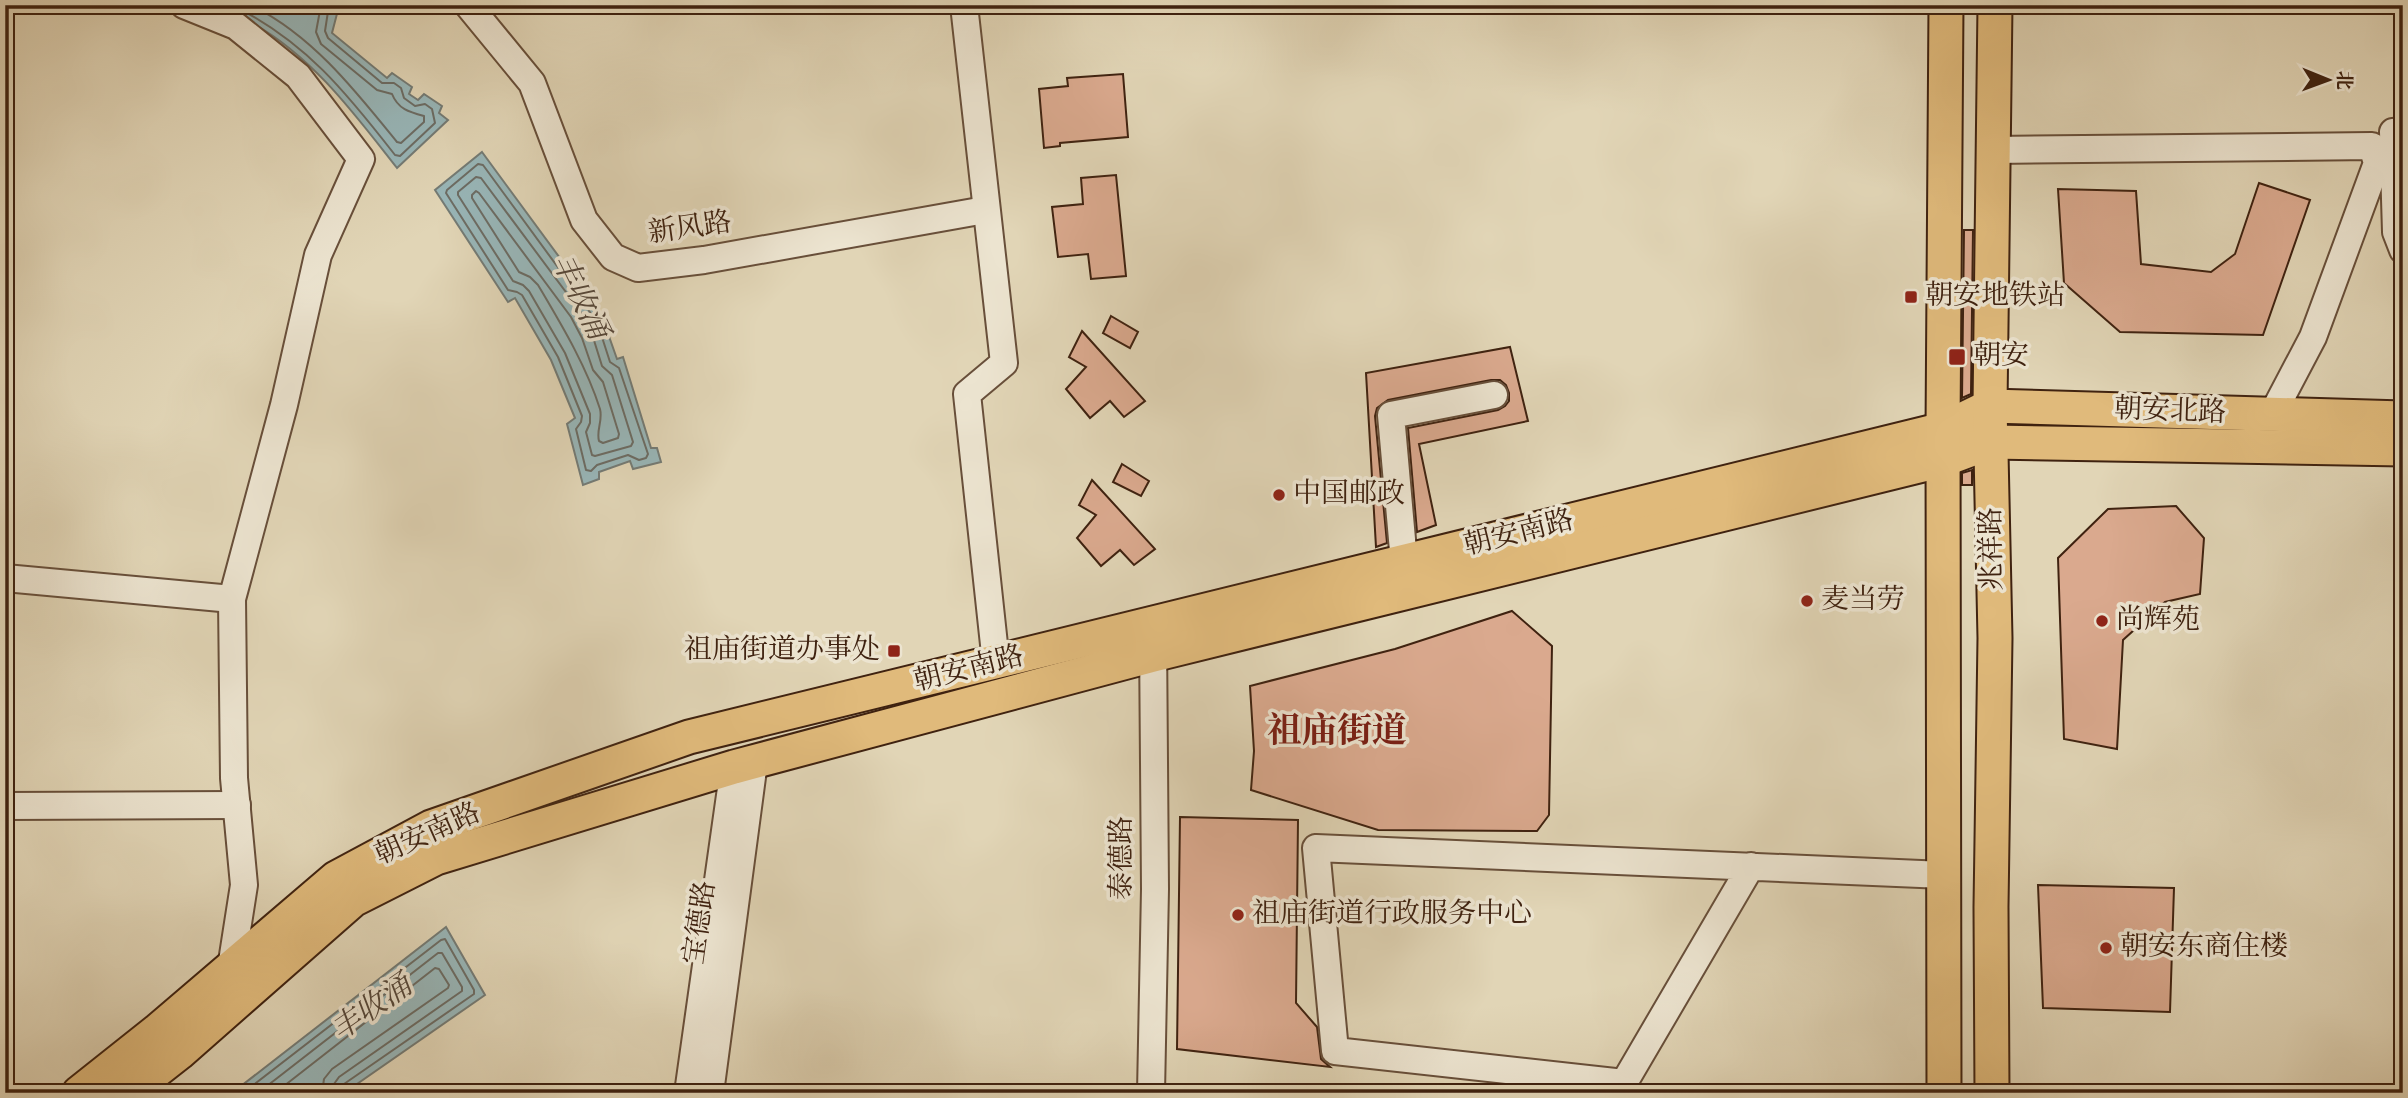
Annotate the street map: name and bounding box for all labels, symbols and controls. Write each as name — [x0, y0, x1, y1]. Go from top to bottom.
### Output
north arrow — [2292, 46, 2362, 116]
text: 北 — [2333, 71, 2354, 90]
street label: 新风路 — [646, 206, 734, 249]
water label: 丰收涌 — [546, 249, 616, 347]
place label: 朝安地铁站 — [1925, 280, 2065, 311]
marker: 朝安地铁站 — [1903, 289, 1919, 305]
place label: 朝安 — [1973, 340, 2029, 371]
marker: 朝安 — [1947, 347, 1967, 367]
street label: 朝安北路 — [2114, 393, 2227, 428]
place label: 中国邮政 — [1293, 478, 1405, 509]
marker: 中国邮政 — [1271, 487, 1287, 503]
street label: 朝安南路 — [1461, 504, 1577, 561]
street label: 兆祥路 — [1975, 507, 2008, 591]
place label: 麦当劳 — [1821, 584, 1905, 615]
marker: 麦当劳 — [1799, 593, 1815, 609]
place label: 尚辉苑 — [2116, 604, 2200, 635]
marker: 尚辉苑 — [2094, 613, 2110, 629]
place label: 祖庙街道办事处 — [684, 634, 880, 665]
street label: 朝安南路 — [911, 640, 1027, 697]
marker: 祖庙街道办事处 — [886, 643, 902, 659]
district label: 祖庙街道 — [1267, 711, 1407, 750]
street label: 朝安南路 — [370, 797, 485, 871]
street label: 泰德路 — [1106, 816, 1137, 900]
street label: 宝德路 — [678, 879, 721, 967]
place label: 祖庙街道行政服务中心 — [1252, 898, 1532, 929]
marker: 祖庙街道行政服务中心 — [1230, 907, 1246, 923]
place label: 朝安东商住楼 — [2120, 931, 2288, 962]
marker: 朝安东商住楼 — [2098, 940, 2114, 956]
water label: 丰收涌 — [325, 967, 420, 1047]

